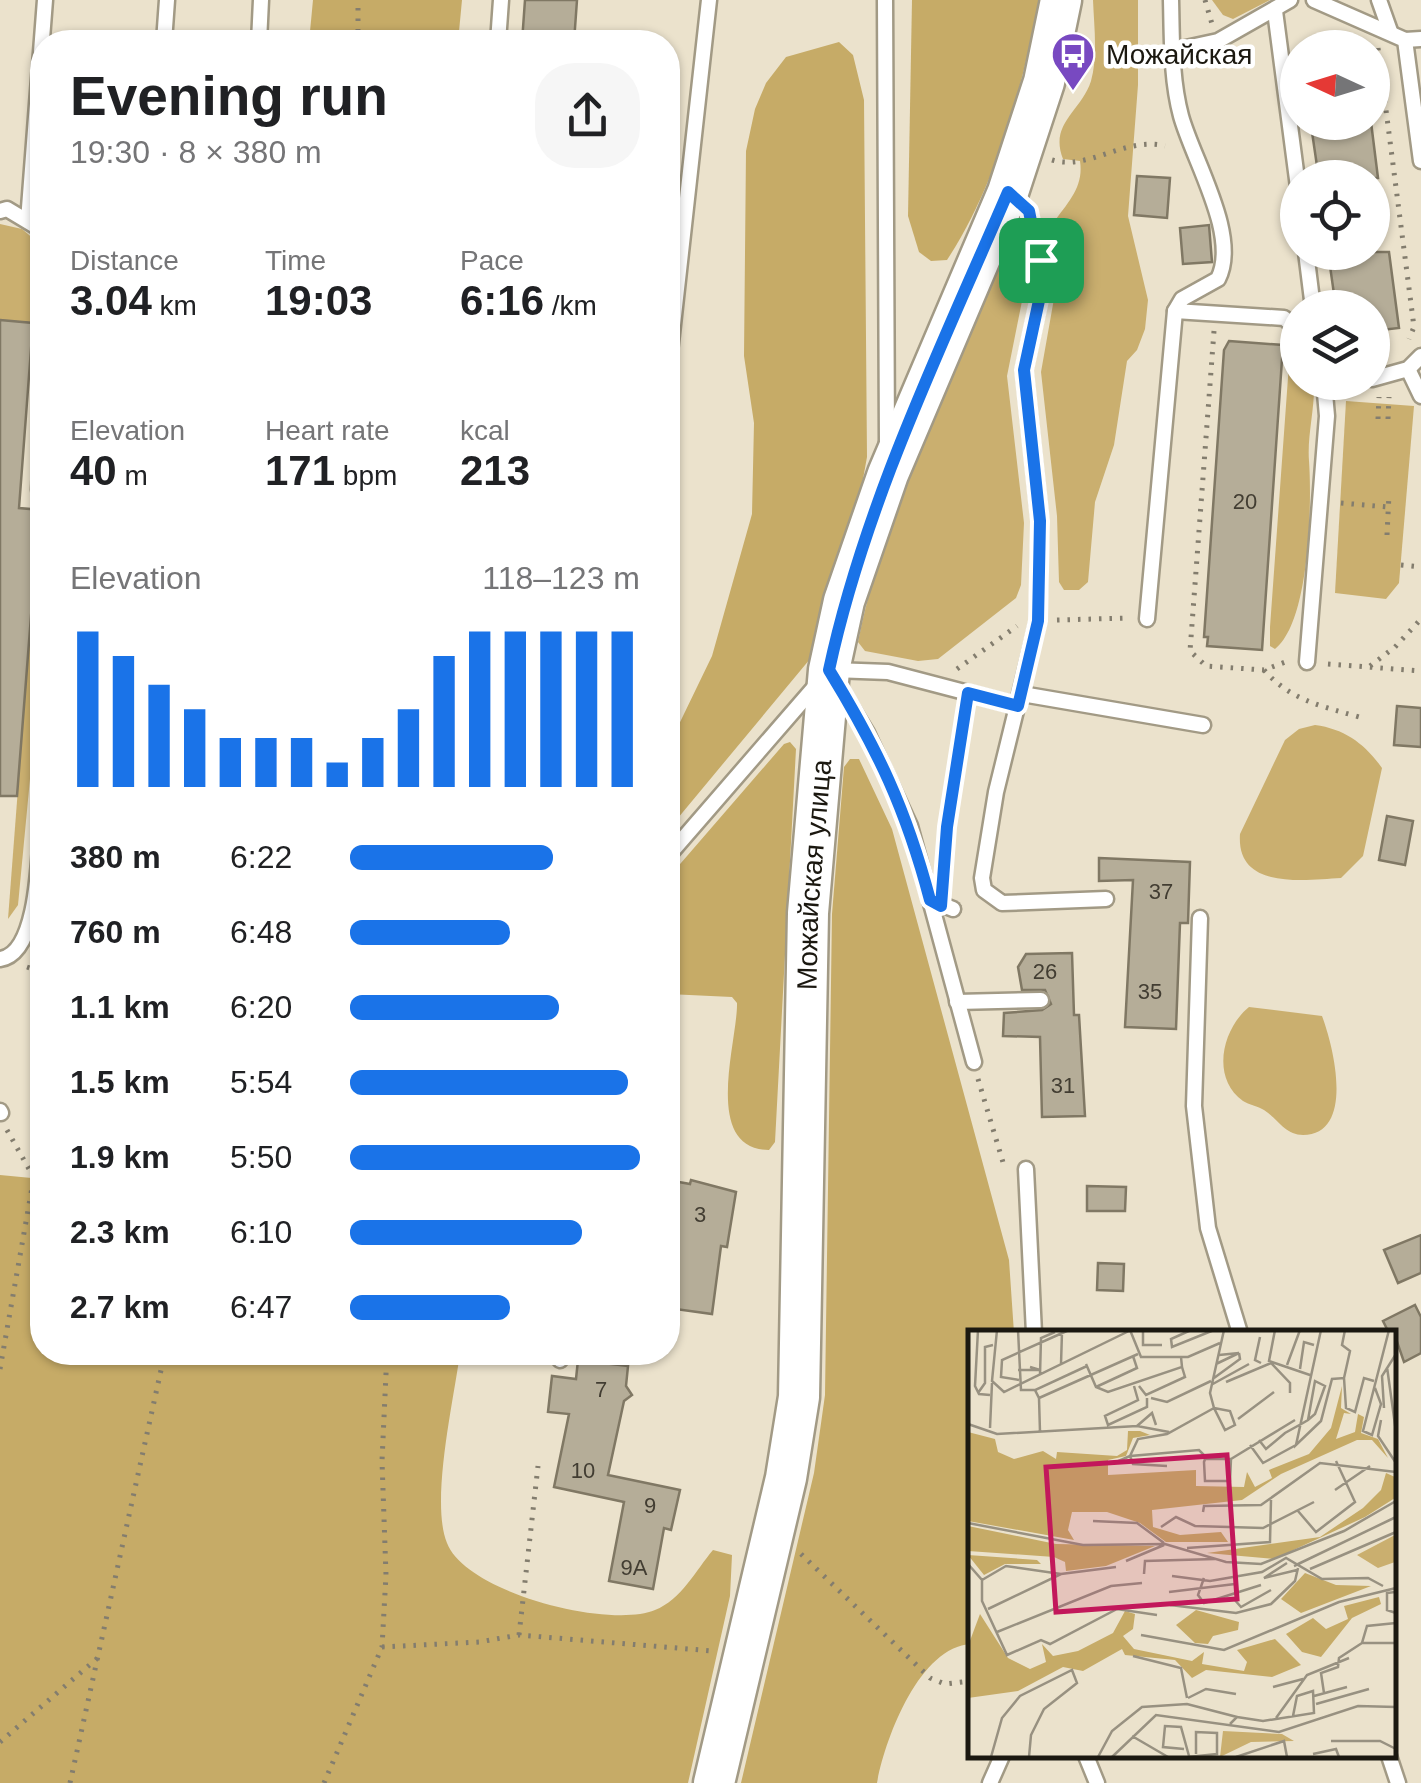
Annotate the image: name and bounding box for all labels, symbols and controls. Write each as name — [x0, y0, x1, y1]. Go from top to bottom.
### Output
north arrow — [1280, 30, 1390, 140]
map controls — [1280, 30, 1390, 400]
bus stop icon: Можайская — [1050, 31, 1096, 92]
place label: Можайская — [1106, 39, 1252, 70]
button: share — [535, 63, 640, 168]
text: Evening run — [70, 65, 388, 127]
text: 19:30 · 8 × 380 m — [70, 134, 322, 170]
button: locate — [1280, 160, 1390, 270]
pin — [999, 218, 1084, 303]
icon: arrive — [1014, 233, 1069, 288]
text: Distance — [70, 245, 179, 276]
text: Time — [265, 245, 326, 276]
text: Pace — [460, 245, 524, 276]
text: 3.04 — [70, 277, 152, 324]
text: 19:03 — [265, 277, 372, 324]
text: 6:16 — [460, 277, 544, 324]
text: km — [152, 290, 197, 321]
text: /km — [544, 290, 597, 321]
button: layers — [1280, 290, 1390, 400]
text: Elevation — [70, 415, 185, 446]
text: Heart rate — [265, 415, 390, 446]
text: kcal — [460, 415, 510, 446]
text: 40 — [70, 447, 117, 494]
text: 171 — [265, 447, 335, 494]
text: 213 — [460, 447, 530, 494]
text: m — [117, 460, 148, 491]
text: bpm — [335, 460, 397, 491]
house number: 20 — [1233, 489, 1257, 514]
text: Elevation — [70, 560, 202, 596]
text: 118–123 m — [482, 560, 640, 596]
street label: Можайская улица — [792, 758, 837, 990]
text: 380 m — [70, 839, 161, 875]
text: 6:22 — [230, 839, 292, 875]
house number: 37 — [1149, 879, 1173, 904]
text: 760 m — [70, 914, 161, 950]
text: 6:48 — [230, 914, 292, 950]
house number: 26 — [1033, 959, 1057, 984]
house number: 35 — [1138, 979, 1162, 1004]
text: 1.1 km — [70, 989, 170, 1025]
text: 6:20 — [230, 989, 292, 1025]
text: 1.5 km — [70, 1064, 170, 1100]
text: 5:54 — [230, 1064, 292, 1100]
house number: 31 — [1051, 1073, 1075, 1098]
text: 1.9 km — [70, 1139, 170, 1175]
text: 5:50 — [230, 1139, 292, 1175]
house number: 3 — [694, 1202, 706, 1227]
text: 2.3 km — [70, 1214, 170, 1250]
text: 6:10 — [230, 1214, 292, 1250]
text: 2.7 km — [70, 1289, 170, 1325]
text: 6:47 — [230, 1289, 292, 1325]
inset map — [968, 1330, 1396, 1758]
house number: 7 — [595, 1377, 607, 1402]
house number: 10 — [571, 1458, 595, 1483]
house number: 9 — [644, 1493, 656, 1518]
house number: 9А — [621, 1555, 648, 1580]

